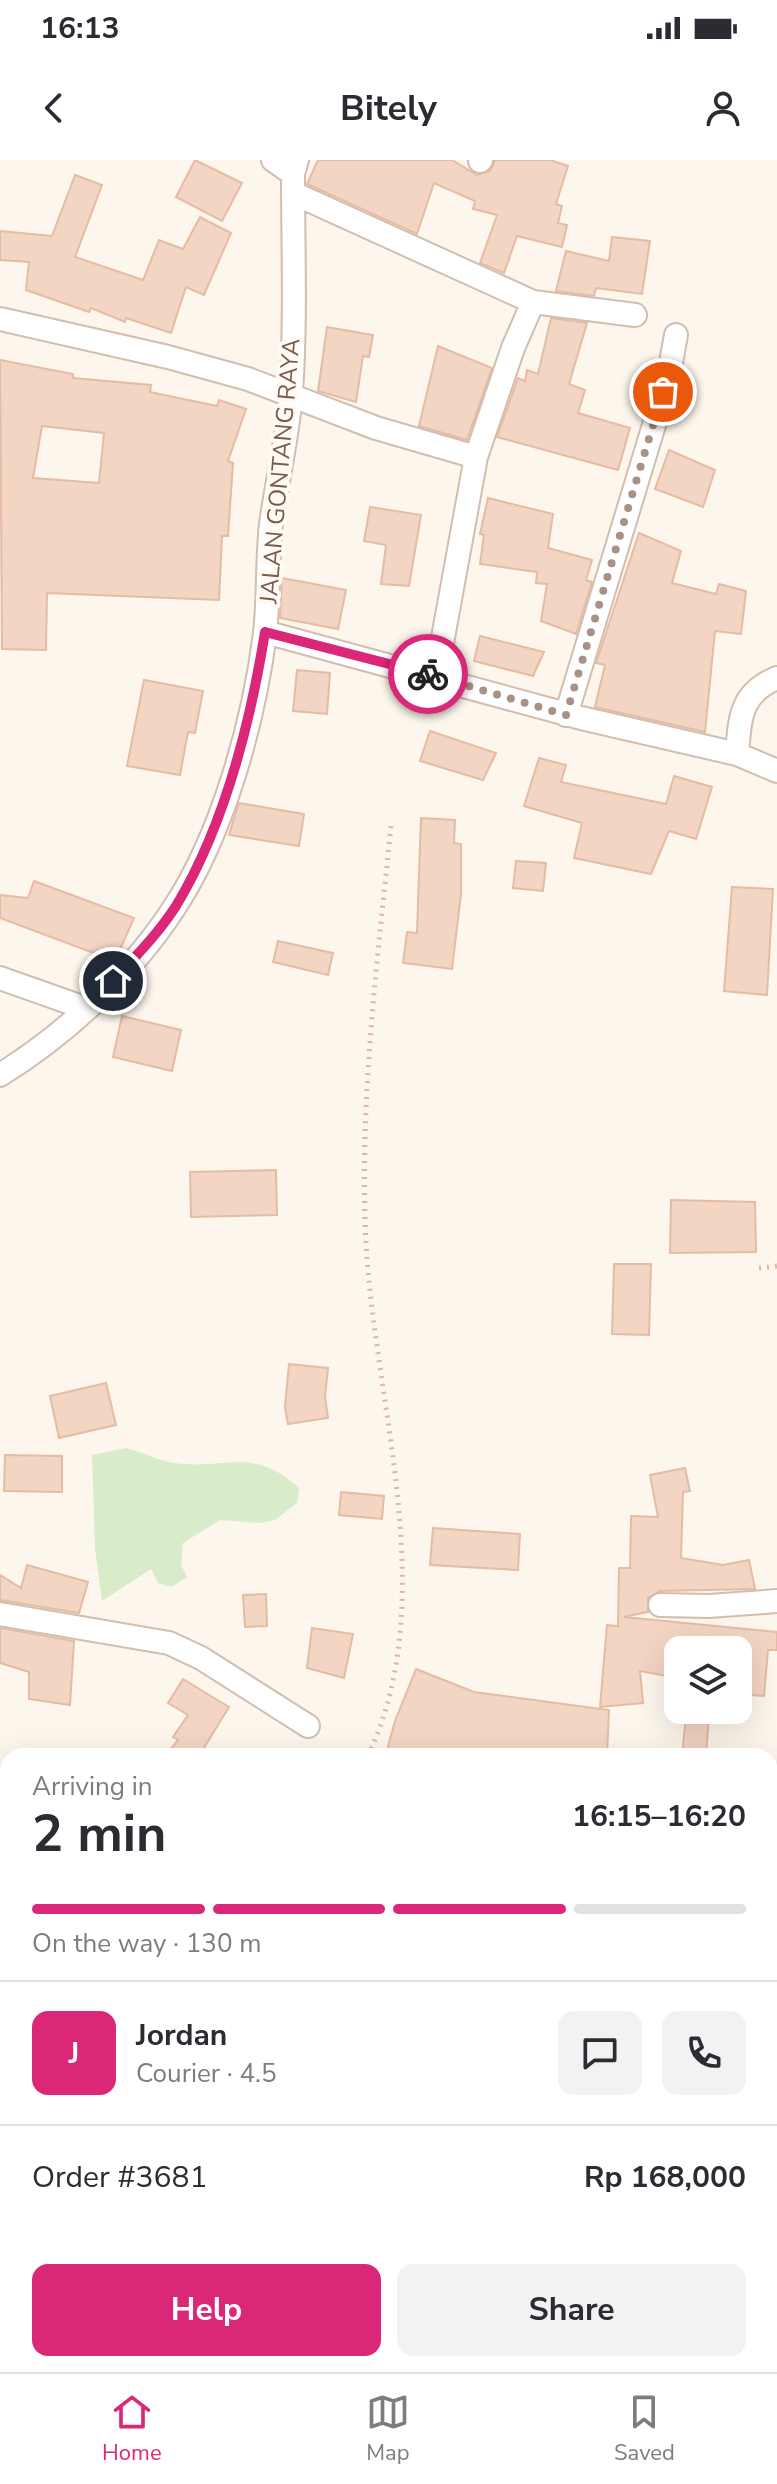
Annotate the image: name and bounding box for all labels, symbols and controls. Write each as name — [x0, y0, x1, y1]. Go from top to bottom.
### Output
text: 16:13 — [40, 8, 119, 49]
text: Bitely — [340, 84, 437, 133]
icon: back — [32, 86, 76, 130]
icon: person — [701, 86, 745, 130]
street label: JALAN GONTANG RAYA — [252, 336, 308, 606]
pin — [629, 358, 697, 426]
icon: bag — [641, 370, 685, 414]
courier — [388, 634, 468, 714]
icon: bike — [406, 652, 450, 696]
pin — [79, 947, 147, 1015]
icon: home — [91, 959, 135, 1003]
map controls — [664, 1636, 752, 1724]
button: layers — [664, 1636, 752, 1724]
text: Arriving in — [32, 1769, 153, 1804]
text: 16:15–16:20 — [572, 1796, 746, 1837]
text: 2 min — [32, 1798, 167, 1869]
text: On the way · 130 m — [32, 1926, 261, 1961]
button: chat — [558, 2011, 642, 2095]
button: phone — [662, 2011, 746, 2095]
text: Jordan — [136, 2015, 227, 2056]
text: J — [69, 2033, 79, 2074]
text: Courier · 4.5 — [136, 2056, 277, 2091]
text: Order #3681 — [32, 2157, 207, 2198]
text: Rp 168,000 — [584, 2157, 746, 2198]
button: Help — [32, 2264, 381, 2356]
button: Share — [397, 2264, 746, 2356]
tab: Home — [102, 2390, 162, 2468]
tab: Map — [366, 2390, 410, 2468]
tab: Saved — [614, 2390, 675, 2468]

